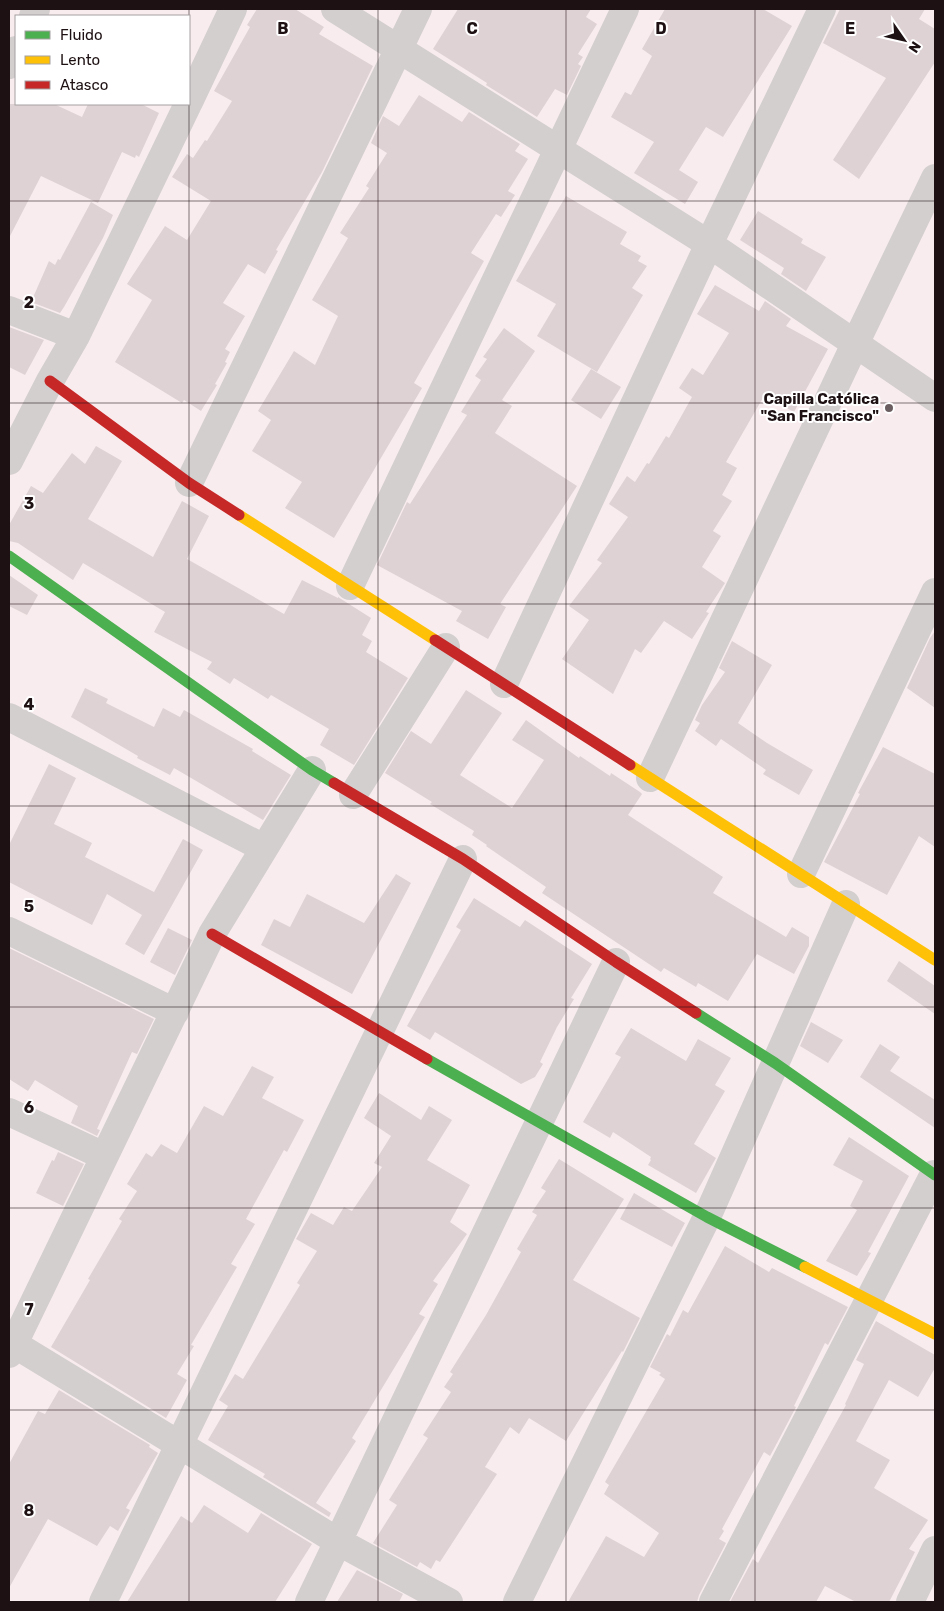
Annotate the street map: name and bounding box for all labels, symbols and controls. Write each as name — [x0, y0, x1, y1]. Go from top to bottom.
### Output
legend — [15, 15, 190, 105]
north arrow — [879, 15, 929, 65]
text: B — [277, 19, 289, 38]
text: C — [466, 19, 478, 38]
text: D — [655, 19, 667, 38]
text: E — [845, 19, 855, 38]
text: Fluido — [60, 26, 103, 44]
text: N — [904, 38, 924, 56]
text: Lento — [60, 51, 100, 69]
text: Atasco — [60, 76, 108, 94]
text: 2 — [24, 293, 34, 312]
place label: Capilla Católica "San Francisco" — [760, 390, 879, 425]
marker: Capilla Católica "San Francisco" — [883, 402, 895, 414]
text: 3 — [24, 494, 34, 513]
text: 4 — [24, 695, 35, 714]
text: 5 — [24, 897, 34, 916]
text: 6 — [24, 1098, 34, 1117]
text: 7 — [24, 1300, 34, 1319]
text: 8 — [24, 1501, 35, 1520]

